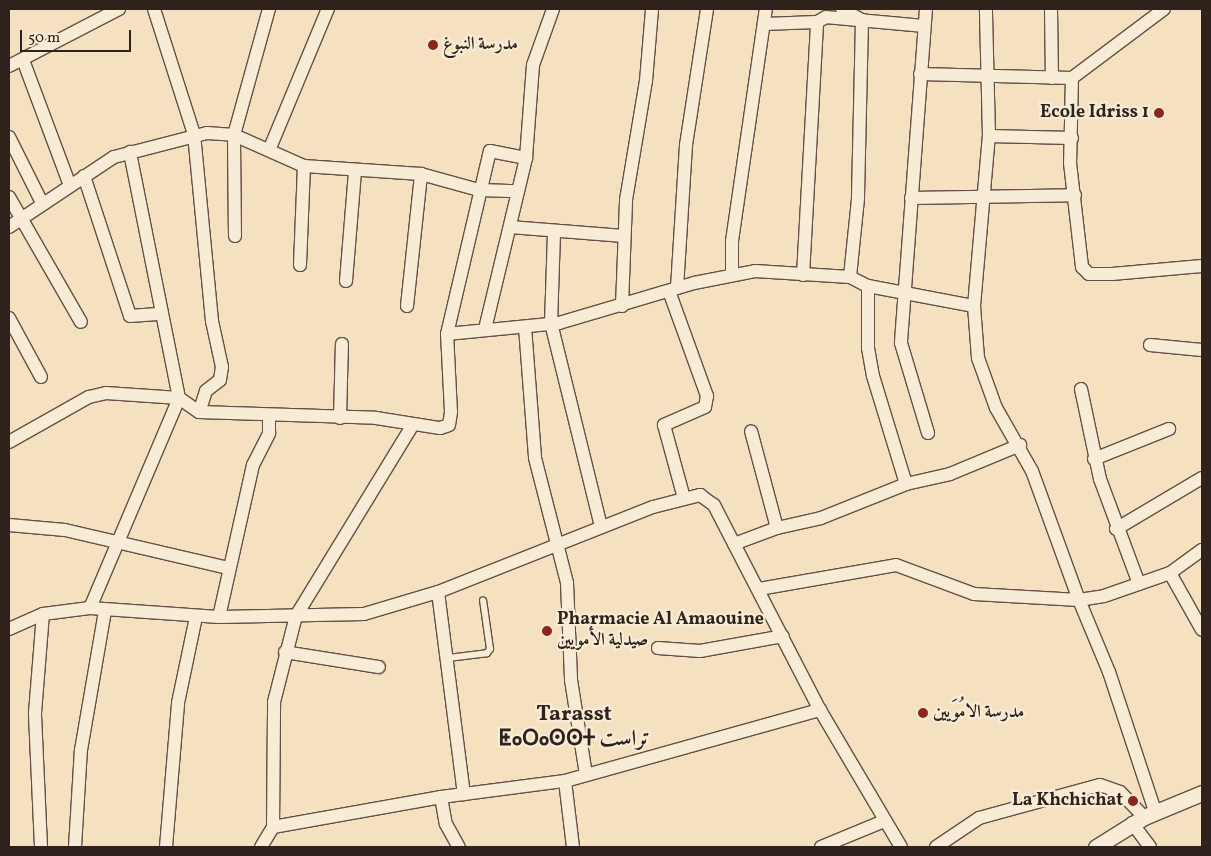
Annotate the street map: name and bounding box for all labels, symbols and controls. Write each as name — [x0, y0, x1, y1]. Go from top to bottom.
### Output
scale bar — [22, 20, 134, 52]
text: 50 m — [28, 28, 60, 49]
place label: مدرسة النبوغ — [443, 34, 518, 56]
marker: مدرسة النبوغ — [427, 39, 439, 51]
place label: Ecole Idriss 1 — [1040, 102, 1149, 124]
marker: Ecole Idriss 1 — [1153, 107, 1165, 119]
place label: Pharmacie Al Amaouine صيدلية الأمويين — [557, 610, 764, 652]
marker: Pharmacie Al Amaouine صيدلية الأمويين — [541, 625, 553, 637]
district label: Tarasst ⵟⴰⵔⴰⵙⵙⵜ تراست — [498, 701, 650, 752]
place label: مدرسة الامُوَيين — [933, 702, 1024, 724]
marker: مدرسة الامُوَيين — [917, 707, 929, 719]
place label: La Khchichat — [1012, 790, 1123, 812]
marker: La Khchichat — [1127, 795, 1139, 807]

